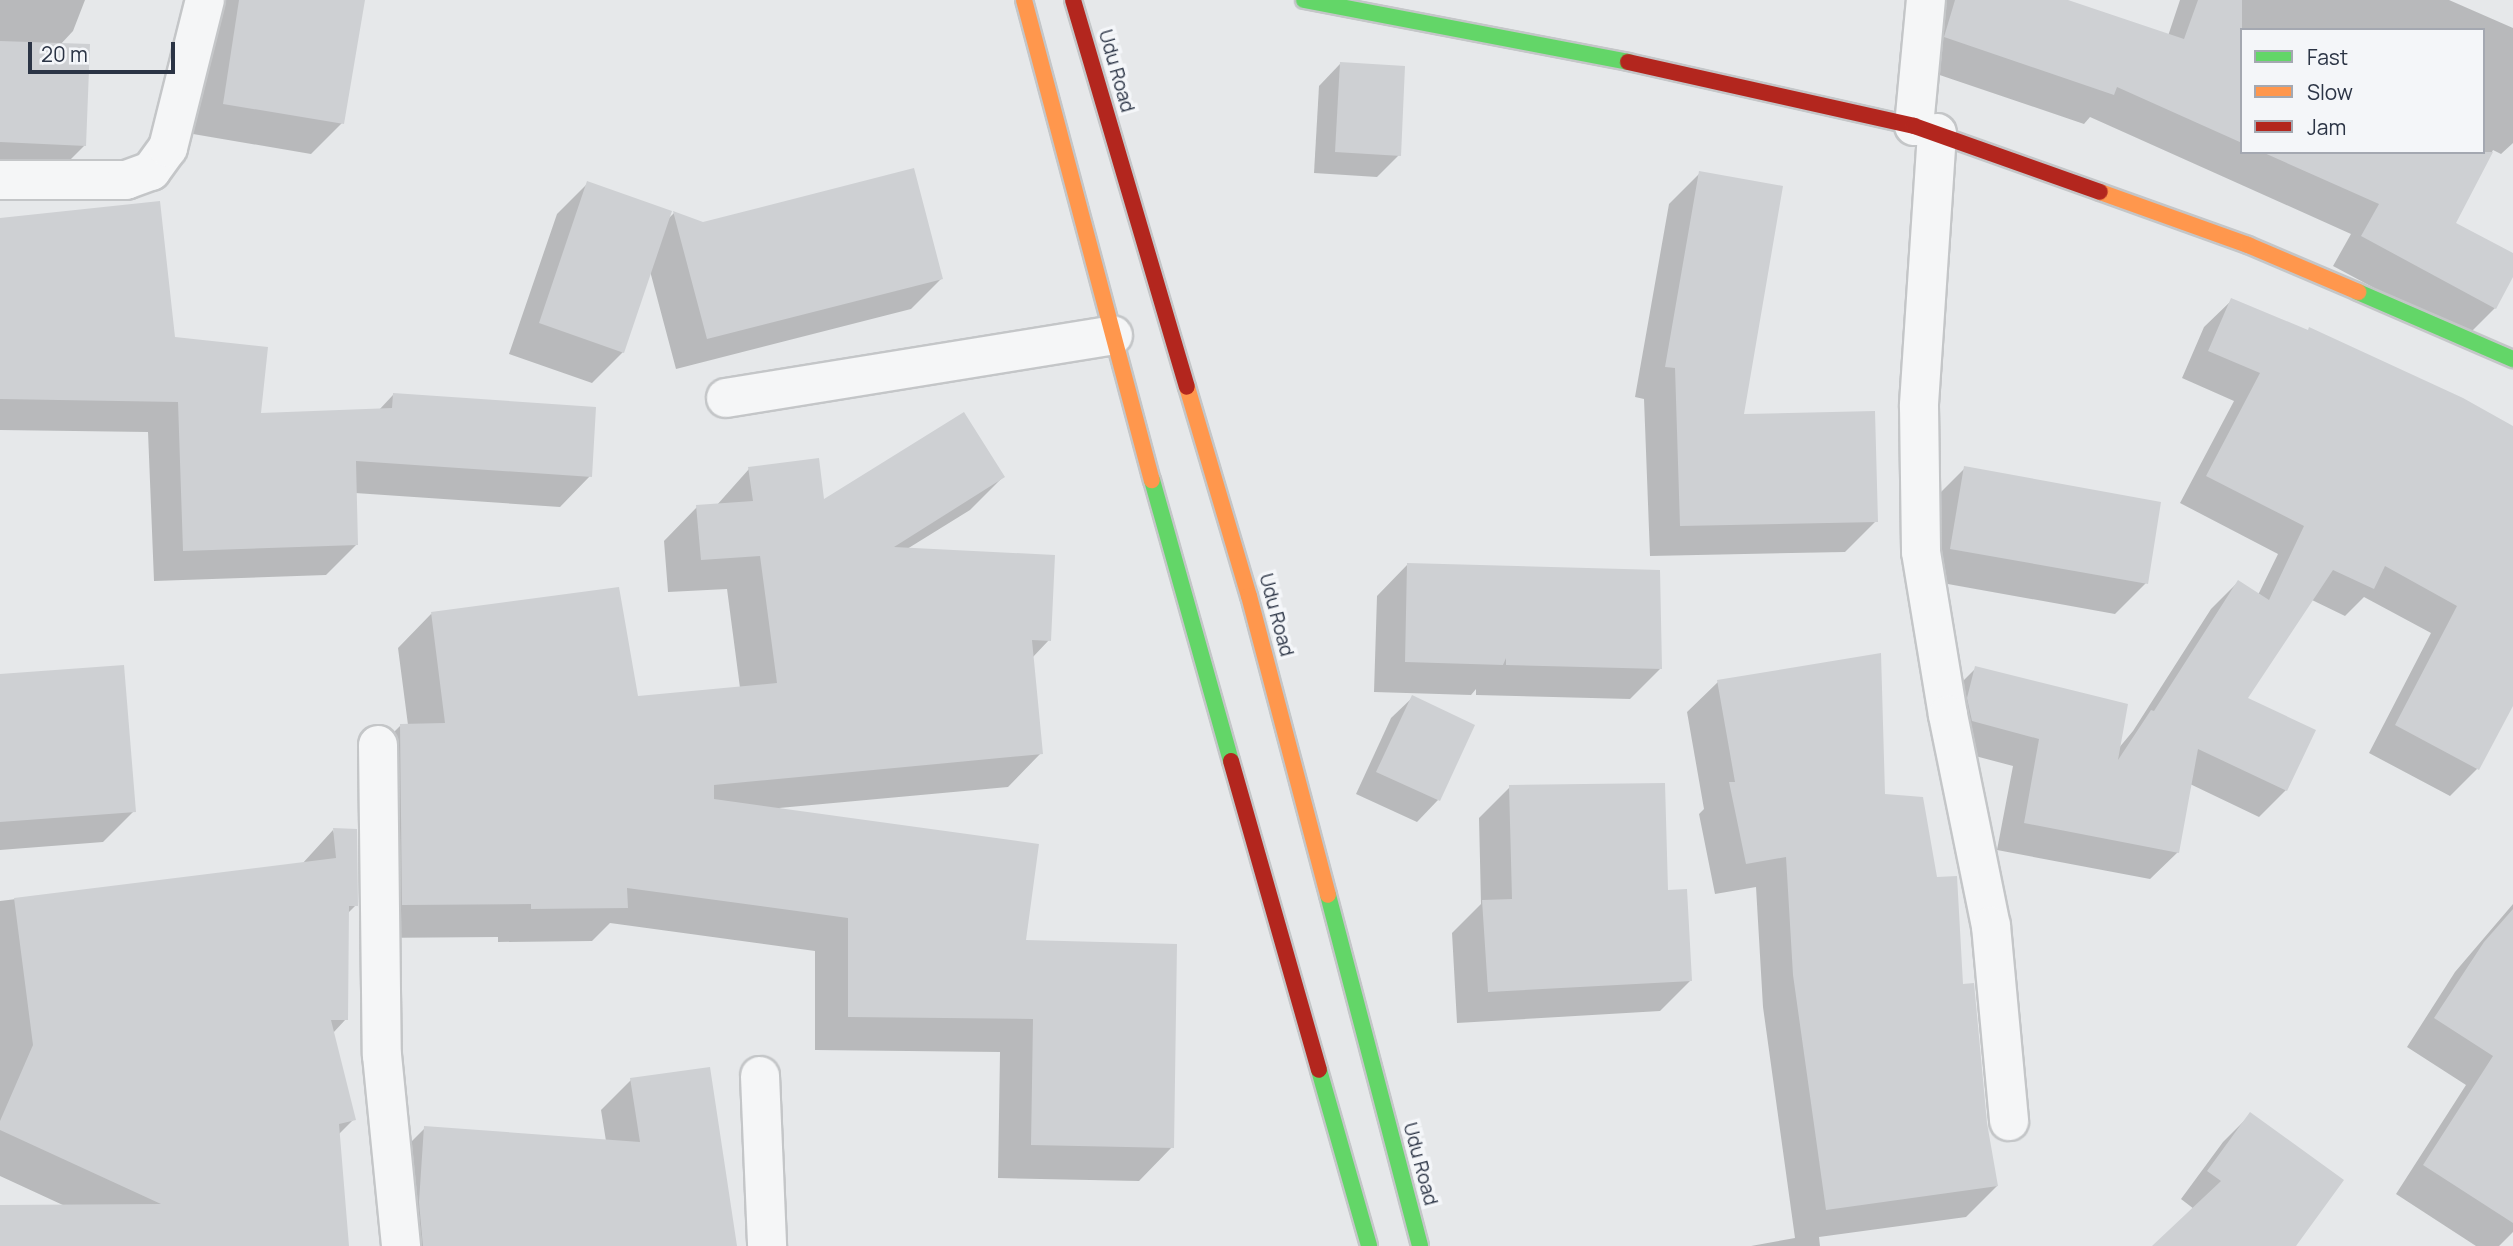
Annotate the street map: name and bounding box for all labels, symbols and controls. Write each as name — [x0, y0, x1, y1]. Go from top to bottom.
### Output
street label: Udu Road — [1093, 27, 1139, 115]
scale bar — [32, 28, 178, 72]
legend — [2240, 28, 2485, 154]
text: 20 m — [41, 40, 88, 68]
text: Fast — [2307, 43, 2348, 71]
text: Slow — [2307, 78, 2353, 106]
text: Jam — [2307, 113, 2346, 141]
street label: Udu Road — [1254, 571, 1298, 659]
street label: Udu Road — [1398, 1120, 1442, 1208]

